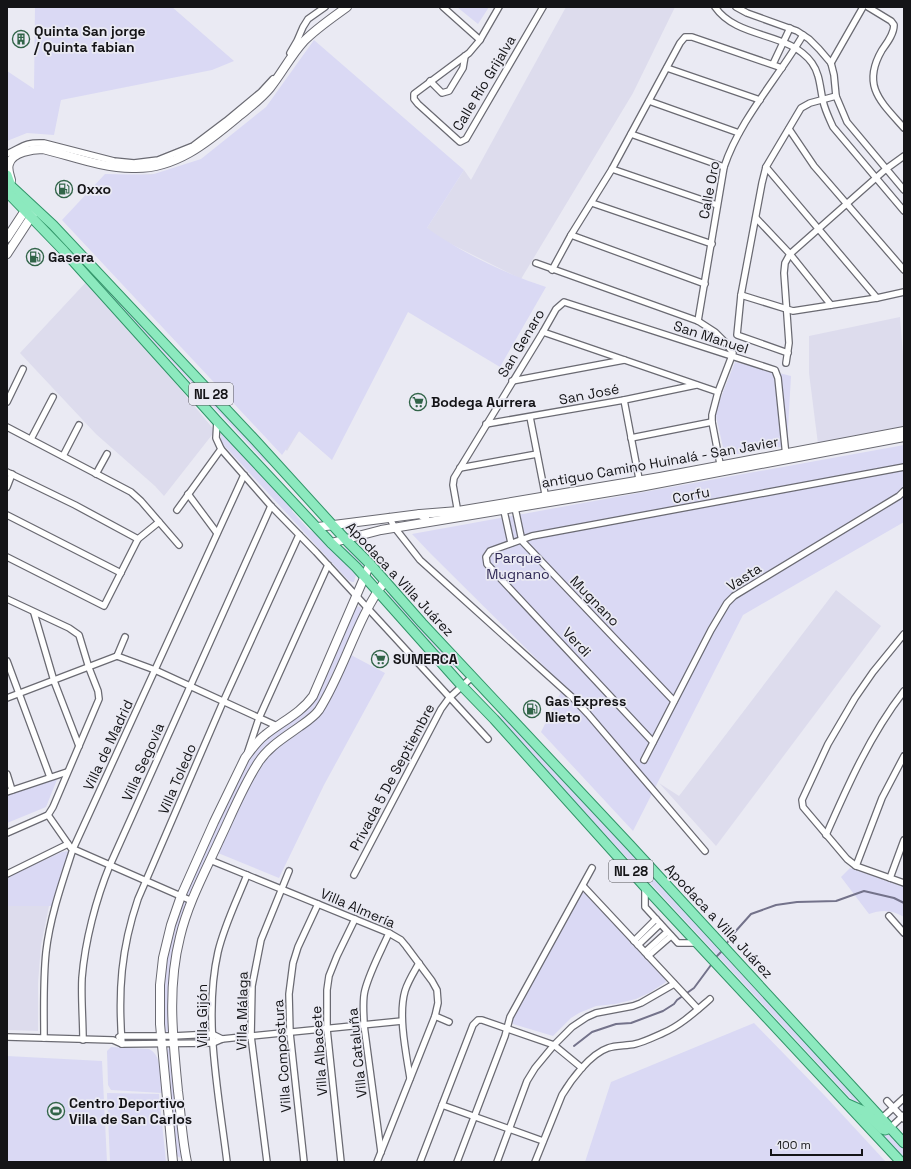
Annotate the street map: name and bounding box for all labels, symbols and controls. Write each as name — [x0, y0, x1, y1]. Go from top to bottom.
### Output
place label: Quinta San jorge / Quinta fabian — [33, 22, 146, 56]
building icon: Quinta San jorge / Quinta fabian — [11, 29, 31, 49]
street label: Calle Río Grijalva — [448, 32, 520, 134]
street label: Calle Oro — [695, 159, 723, 221]
fuel station icon: Oxxo — [54, 179, 74, 199]
place label: Oxxo — [77, 180, 111, 198]
fuel station icon: Gasera — [25, 247, 45, 267]
place label: Gasera — [48, 248, 94, 266]
street label: San Genaro — [494, 306, 548, 380]
street label: San Manuel — [671, 316, 751, 358]
street label: San José — [557, 379, 621, 409]
road number: NL 28 — [189, 383, 233, 405]
supermarket icon: Bodega Aurrera — [408, 392, 428, 412]
place label: Bodega Aurrera — [431, 393, 536, 411]
street label: antiguo Camino Huinalá - San Javier — [540, 432, 780, 492]
street label: Corfu — [671, 483, 711, 507]
street label: Apodaca a Villa Juárez — [342, 518, 458, 640]
park label: Parque Mugnano — [486, 549, 550, 583]
street label: Vasta — [723, 559, 765, 595]
street label: Mugnano — [566, 572, 624, 630]
street label: Verdi — [559, 623, 595, 661]
supermarket icon: SUMERCA — [370, 649, 390, 669]
place label: SUMERCA — [393, 650, 458, 668]
place label: Gas Express Nieto — [545, 692, 626, 726]
street label: Villa de Madrid — [79, 697, 137, 793]
fuel station icon: Gas Express Nieto — [522, 699, 542, 719]
street label: Privada 5 De Septiembre — [345, 700, 439, 854]
street label: Villa Segovia — [118, 720, 168, 804]
street label: Villa Toledo — [154, 741, 200, 817]
road number: NL 28 — [609, 860, 653, 882]
street label: Apodaca a Villa Juárez — [661, 860, 777, 982]
street label: Villa Almería — [318, 884, 398, 932]
street label: Villa Málaga — [232, 971, 252, 1051]
street label: Villa Gijón — [193, 984, 211, 1048]
street label: Villa Compostura — [269, 999, 295, 1113]
street label: Villa Albacete — [307, 1005, 331, 1097]
street label: Villa Cataluña — [343, 1007, 371, 1099]
place label: Centro Deportivo Villa de San Carlos — [69, 1094, 192, 1128]
sports icon: Centro Deportivo Villa de San Carlos — [46, 1101, 66, 1121]
scale bar — [771, 1131, 862, 1157]
text: 100 m — [777, 1137, 811, 1153]

